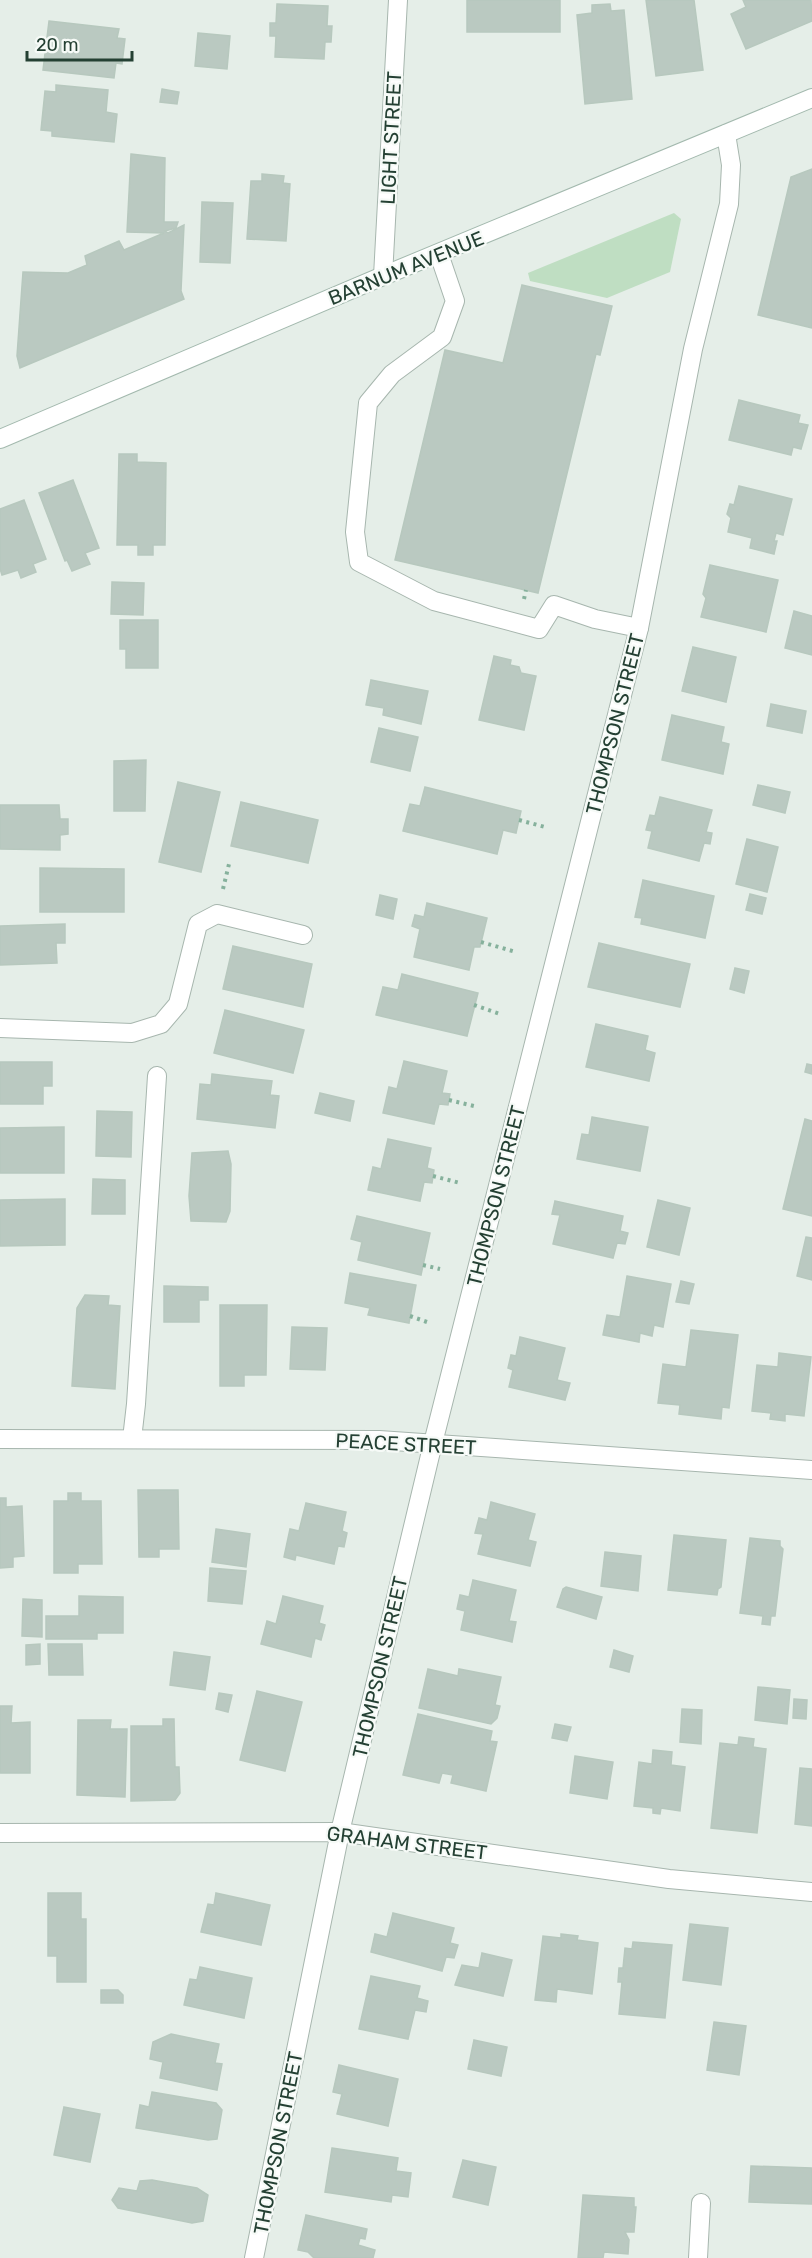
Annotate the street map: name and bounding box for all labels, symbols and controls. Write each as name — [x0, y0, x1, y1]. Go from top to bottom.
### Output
scale bar — [27, 24, 132, 62]
text: 20 m — [36, 34, 78, 56]
street label: LIGHT STREET — [376, 70, 406, 205]
street label: BARNUM AVENUE — [325, 226, 487, 310]
street label: THOMPSON STREET — [581, 631, 649, 817]
street label: THOMPSON STREET — [462, 1103, 530, 1289]
street label: PEACE STREET — [335, 1428, 478, 1460]
street label: THOMPSON STREET — [347, 1573, 413, 1760]
street label: GRAHAM STREET — [325, 1821, 489, 1865]
street label: THOMPSON STREET — [249, 2049, 308, 2236]

